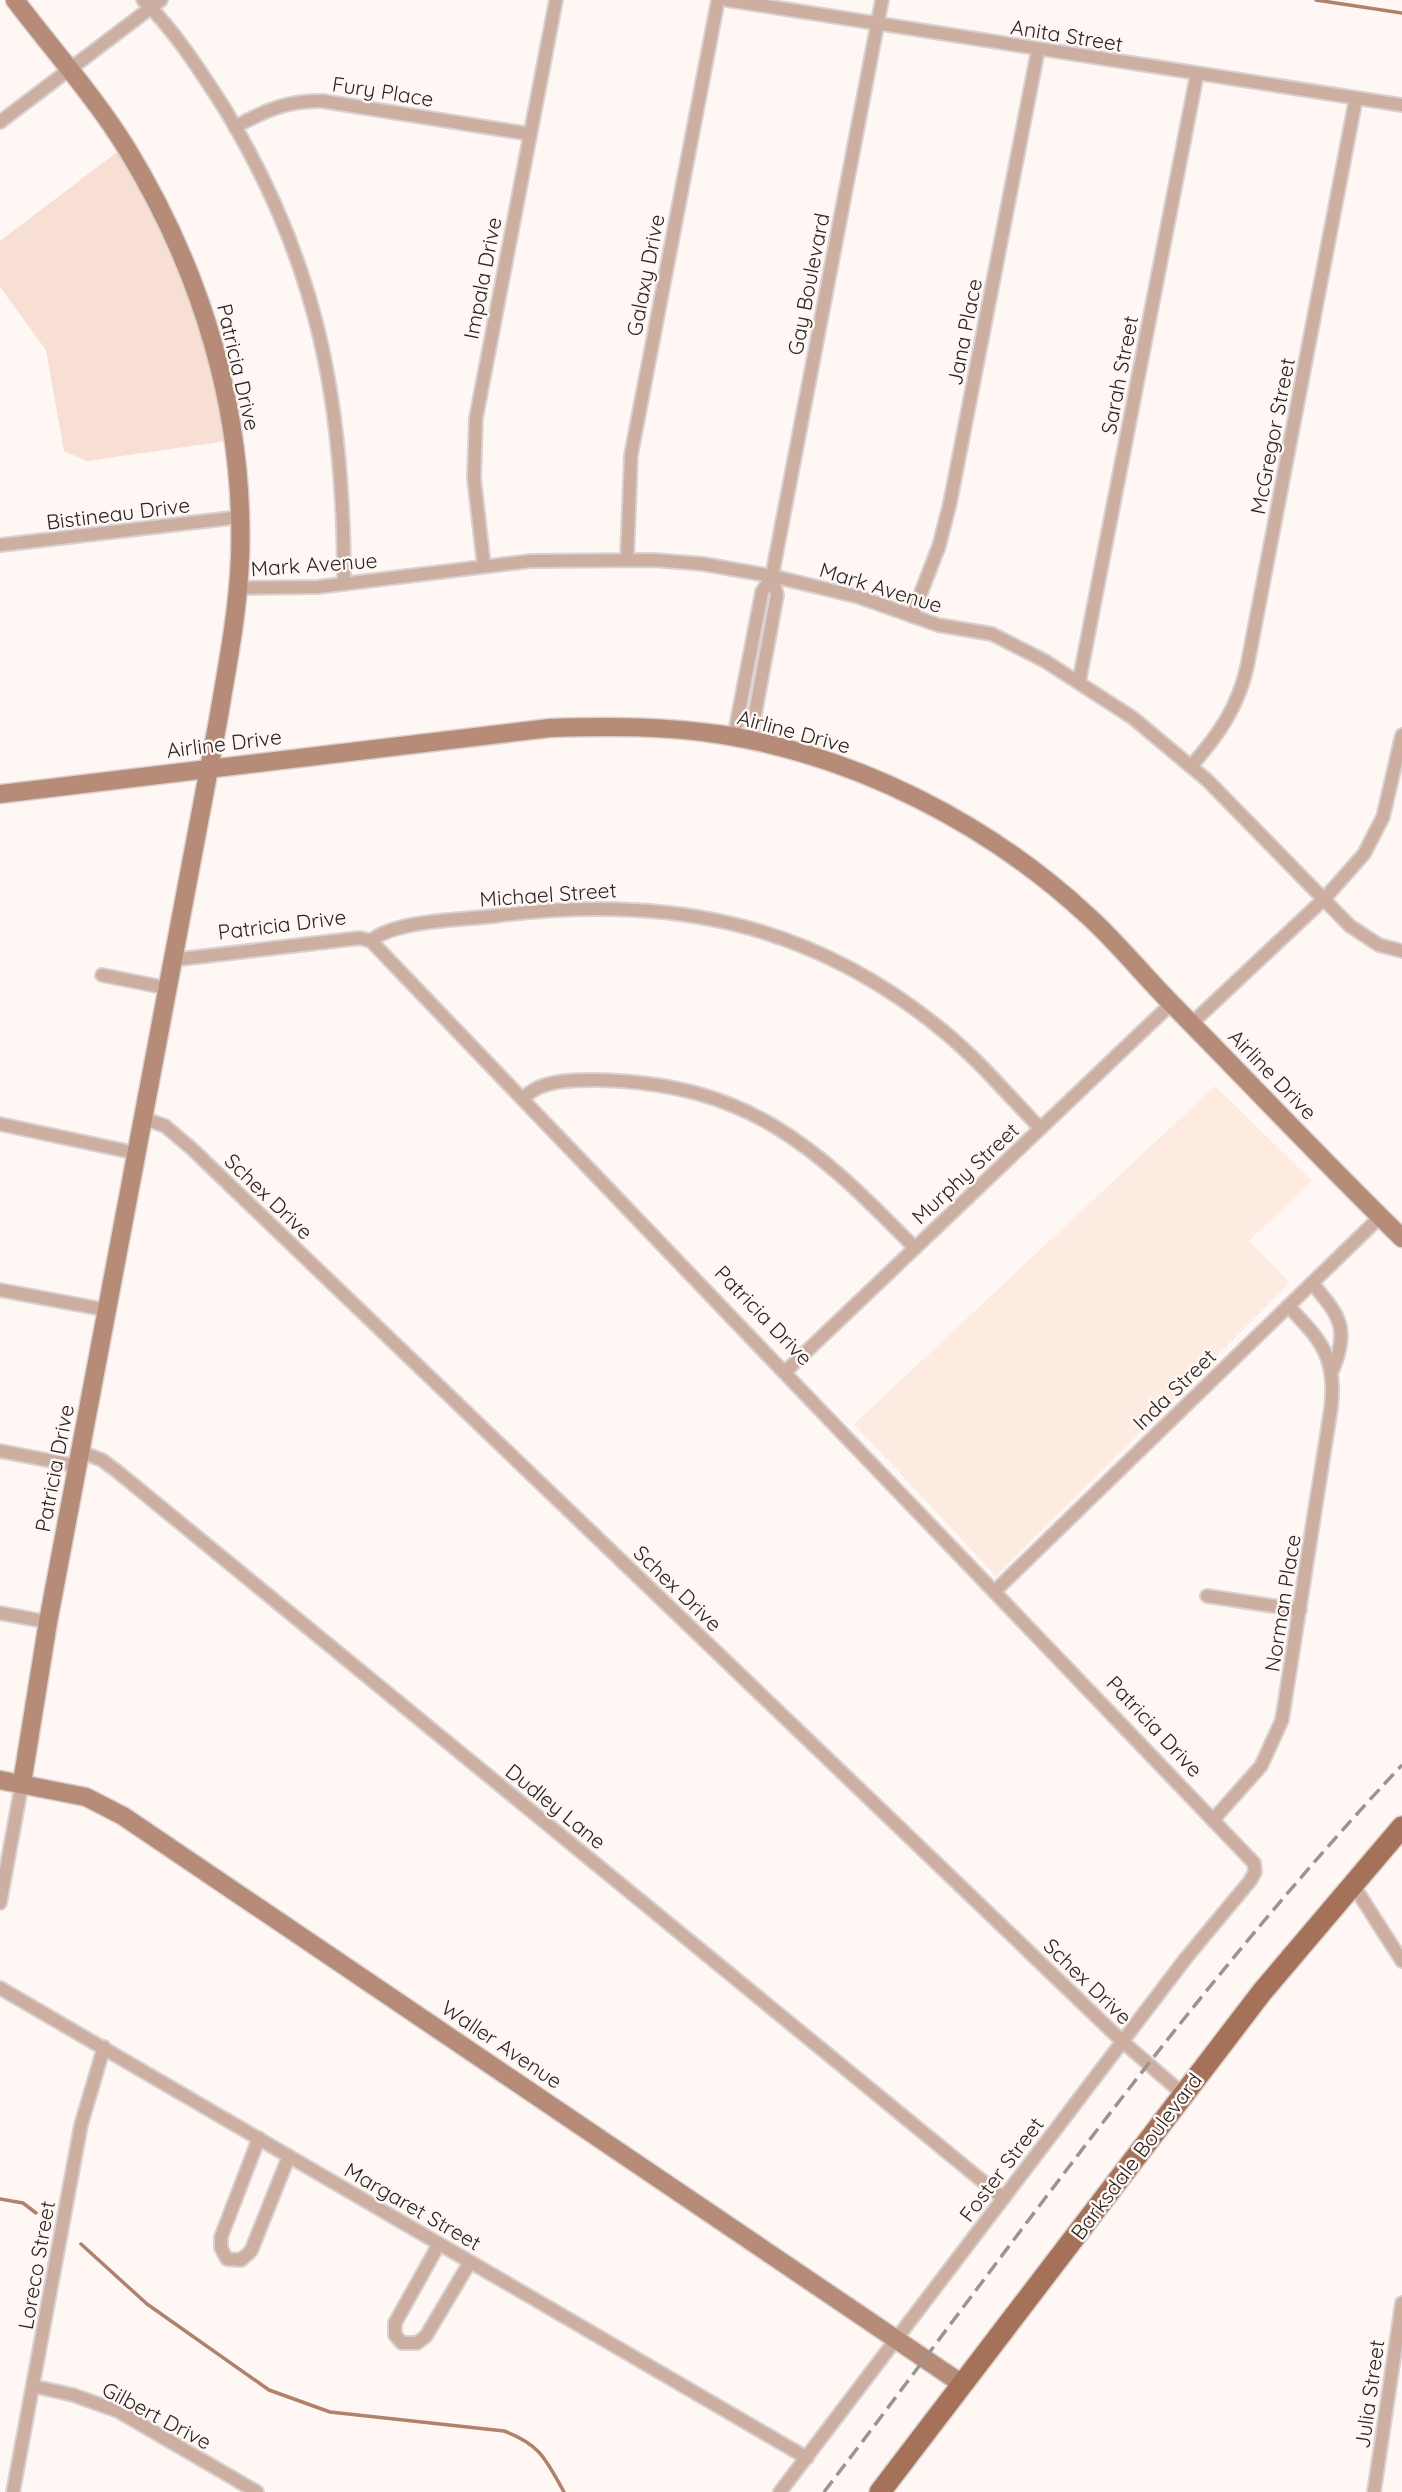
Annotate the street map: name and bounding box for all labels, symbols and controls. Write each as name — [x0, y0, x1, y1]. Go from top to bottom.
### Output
street label: Anita Street — [1009, 13, 1125, 57]
street label: Fury Place — [331, 70, 435, 112]
street label: Gay Boulevard — [781, 211, 835, 357]
street label: Galaxy Drive — [620, 212, 670, 338]
street label: Impala Drive — [457, 215, 507, 341]
street label: Jana Place — [941, 276, 987, 388]
street label: Patricia Drive — [212, 301, 266, 433]
street label: Sarah Street — [1095, 314, 1143, 436]
street label: McGregor Street — [1244, 356, 1300, 516]
street label: Bistineau Drive — [45, 491, 191, 535]
street label: Mark Avenue — [250, 547, 378, 581]
street label: Mark Avenue — [816, 556, 946, 618]
street label: Airline Drive — [735, 703, 853, 759]
street label: Airline Drive — [165, 723, 283, 763]
street label: Michael Street — [479, 876, 617, 912]
street label: Patricia Drive — [216, 903, 348, 945]
street label: Airline Drive — [1223, 1023, 1323, 1125]
street label: Murphy Street — [906, 1117, 1024, 1229]
street label: Schex Drive — [219, 1147, 319, 1245]
street label: Patricia Drive — [710, 1259, 818, 1371]
street label: Inda Street — [1127, 1343, 1221, 1435]
street label: Patricia Drive — [29, 1402, 79, 1534]
street label: Norman Place — [1258, 1533, 1306, 1673]
street label: Schex Drive — [628, 1539, 728, 1637]
street label: Patricia Drive — [1101, 1670, 1209, 1782]
street label: Dudley Lane — [501, 1758, 611, 1854]
street label: Schex Drive — [1038, 1932, 1138, 2030]
street label: Waller Avenue — [437, 1994, 567, 2094]
street label: Barksdale Boulevard — [1065, 2068, 1207, 2244]
street label: Foster Street — [953, 2112, 1049, 2226]
street label: Margaret Street — [340, 2156, 486, 2256]
street label: Loreco Street — [12, 2199, 60, 2331]
street label: Julia Street — [1349, 2338, 1389, 2450]
street label: Gilbert Drive — [98, 2375, 216, 2455]

